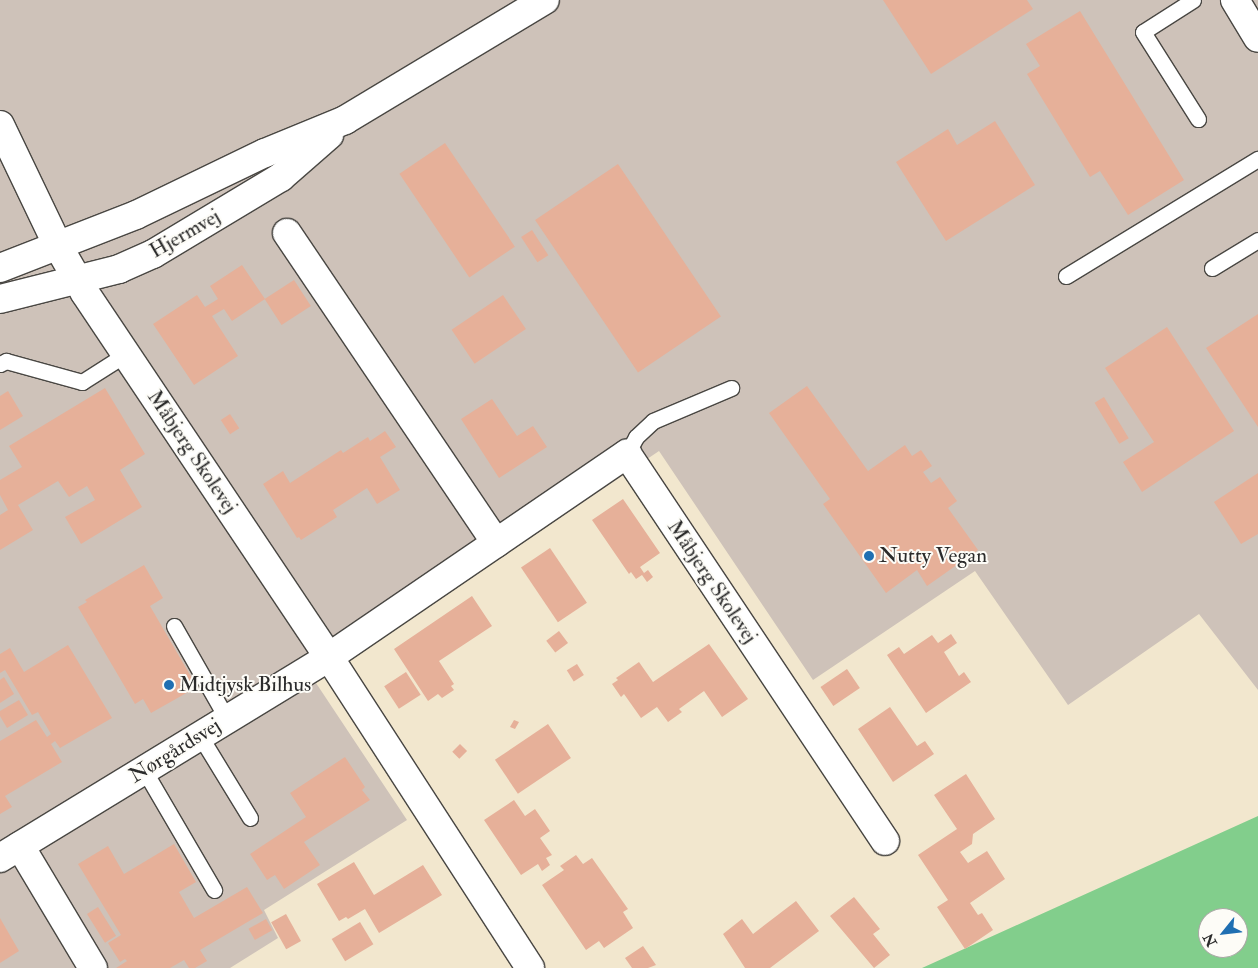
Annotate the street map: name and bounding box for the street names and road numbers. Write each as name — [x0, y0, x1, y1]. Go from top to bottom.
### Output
street label: Hjermvej — [145, 204, 225, 264]
street label: Måbjerg Skolevej — [142, 386, 242, 518]
street label: Måbjerg Skolevej — [662, 516, 762, 648]
street label: Nørgårdsvej — [125, 713, 225, 789]

